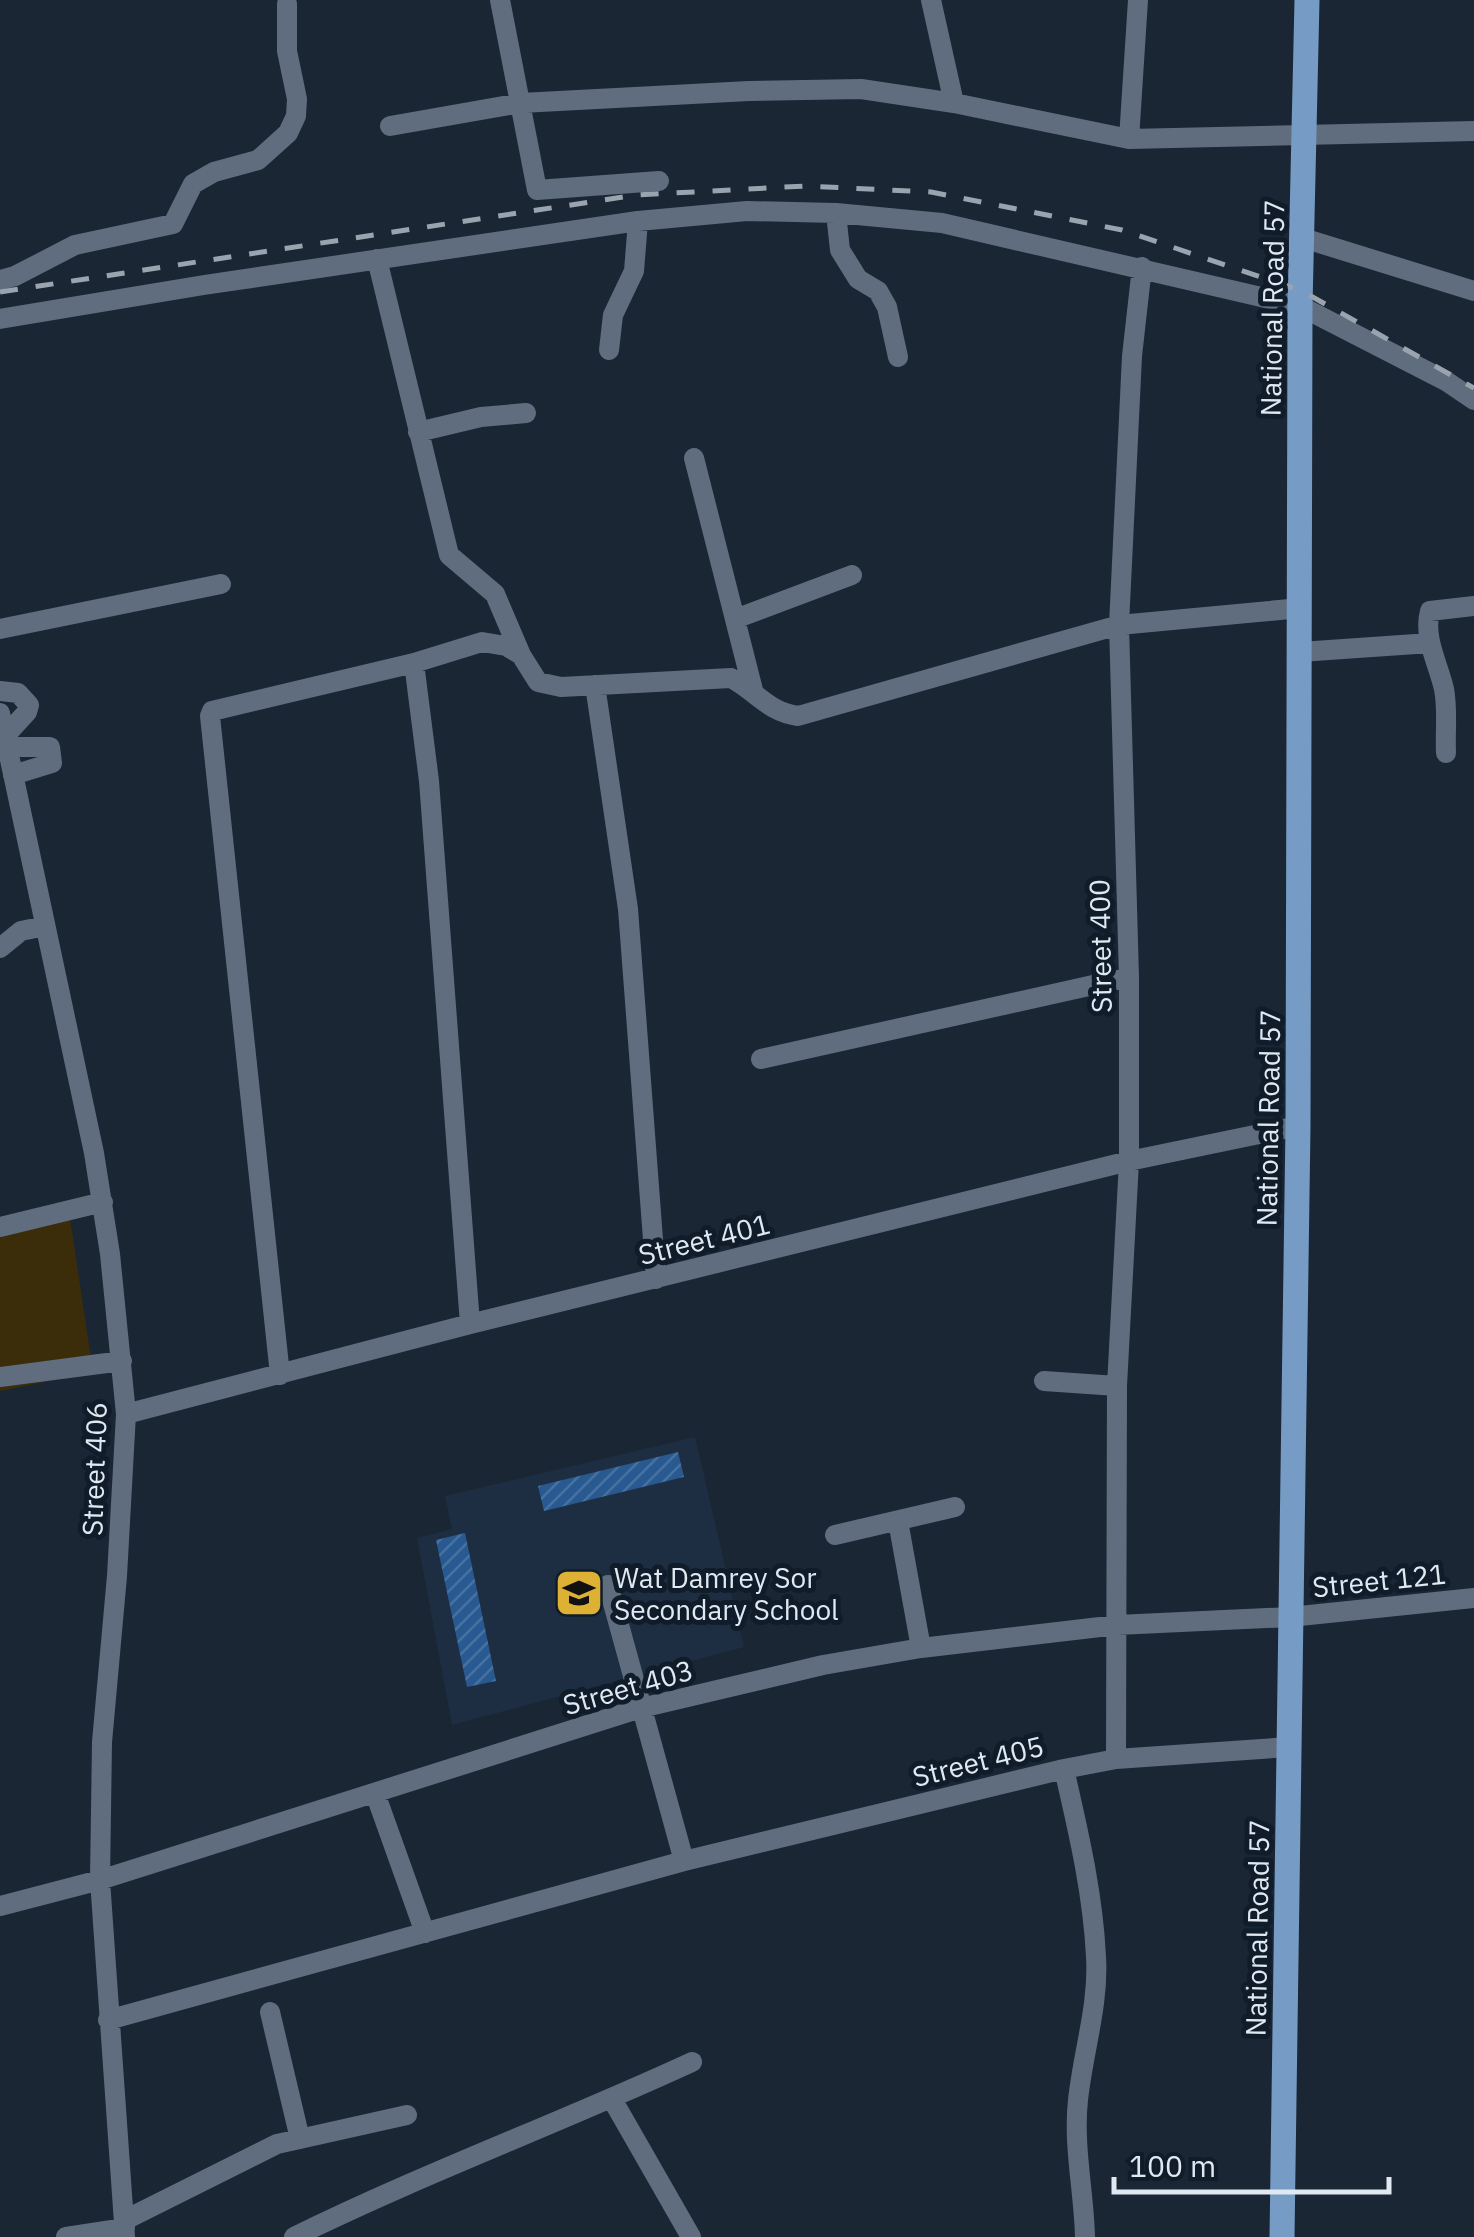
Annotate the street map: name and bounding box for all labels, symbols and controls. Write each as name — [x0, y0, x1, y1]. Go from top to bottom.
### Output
street label: National Road 57 — [1252, 199, 1292, 417]
street label: Street 400 — [1080, 879, 1120, 1013]
street label: National Road 57 — [1248, 1009, 1288, 1227]
street label: Street 401 — [635, 1205, 773, 1273]
street label: Street 406 — [73, 1401, 115, 1537]
street label: Street 121 — [1311, 1555, 1447, 1605]
place label: Wat Damrey Sor Secondary School — [614, 1559, 839, 1628]
school or university icon: Wat Damrey Sor Secondary School — [553, 1567, 605, 1619]
street label: Street 403 — [559, 1651, 697, 1723]
street label: Street 405 — [909, 1727, 1047, 1795]
street label: National Road 57 — [1237, 1819, 1277, 2037]
scale bar — [1114, 2132, 1389, 2194]
text: 100 m — [1129, 2146, 1216, 2185]

